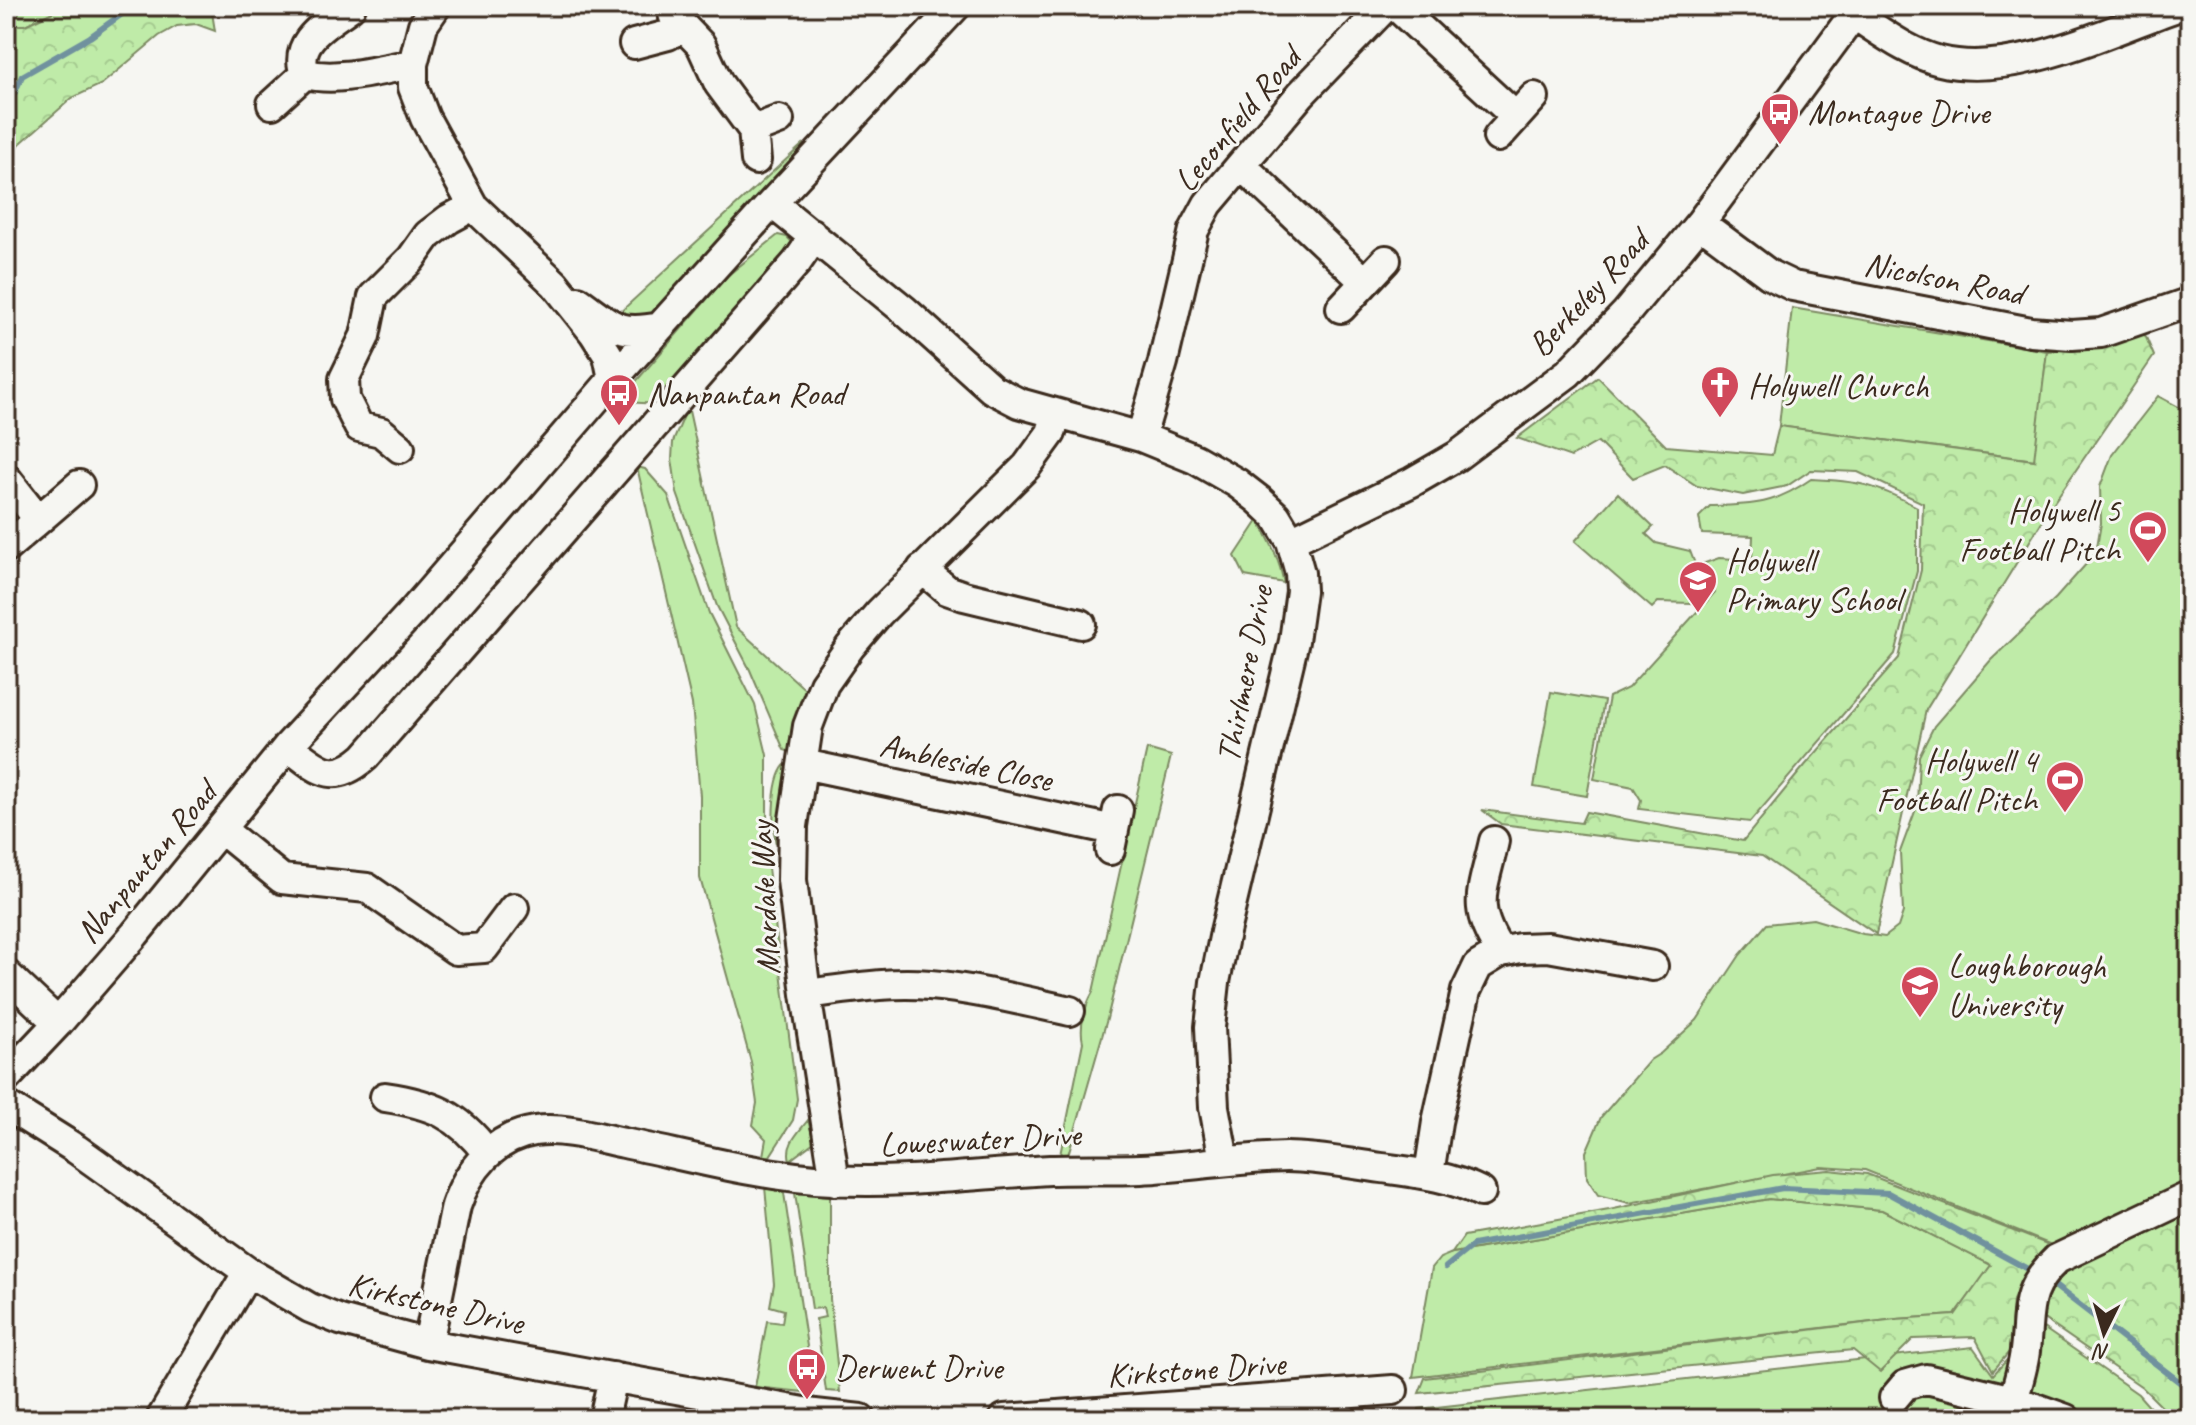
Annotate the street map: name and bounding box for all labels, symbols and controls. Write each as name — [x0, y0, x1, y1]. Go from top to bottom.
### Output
street label: Leconfield Road — [1164, 34, 1314, 200]
bus stop icon: Montague Drive — [1759, 91, 1801, 146]
place label: Montague Drive — [1808, 91, 1991, 134]
street label: Berkeley Road — [1518, 216, 1661, 365]
street label: Nicolson Road — [1861, 242, 2033, 316]
church icon: Holywell Church — [1699, 364, 1741, 419]
place label: Holywell Church — [1748, 364, 1929, 407]
bus stop icon: Nanpantan Road — [598, 372, 640, 427]
place label: Nanpantan Road — [647, 372, 850, 415]
place label: Holywell 5 Football Pitch — [1959, 489, 2122, 571]
sports icon: Holywell 5 Football Pitch — [2127, 509, 2169, 564]
place label: Holywell Primary School — [1726, 539, 1907, 621]
school or university icon: Holywell Primary School — [1677, 559, 1719, 614]
street label: Thirlmere Drive — [1206, 580, 1283, 766]
street label: Ambleside Close — [876, 723, 1058, 802]
place label: Holywell 4 Football Pitch — [1876, 739, 2041, 821]
sports icon: Holywell 4 Football Pitch — [2044, 759, 2086, 814]
street label: Nanpantan Road — [66, 769, 229, 952]
street label: Mardale Way — [738, 818, 789, 976]
place label: Loughborough University — [1948, 944, 2106, 1026]
school or university icon: Loughborough University — [1899, 964, 1941, 1019]
street label: Loweswater Drive — [878, 1112, 1084, 1166]
street label: Kirkstone Drive — [344, 1262, 530, 1344]
north arrow — [2064, 1293, 2144, 1373]
text: N — [2091, 1337, 2110, 1366]
street label: Kirkstone Drive — [1105, 1341, 1289, 1397]
bus stop icon: Derwent Drive — [786, 1346, 828, 1401]
place label: Derwent Drive — [835, 1346, 1005, 1389]

